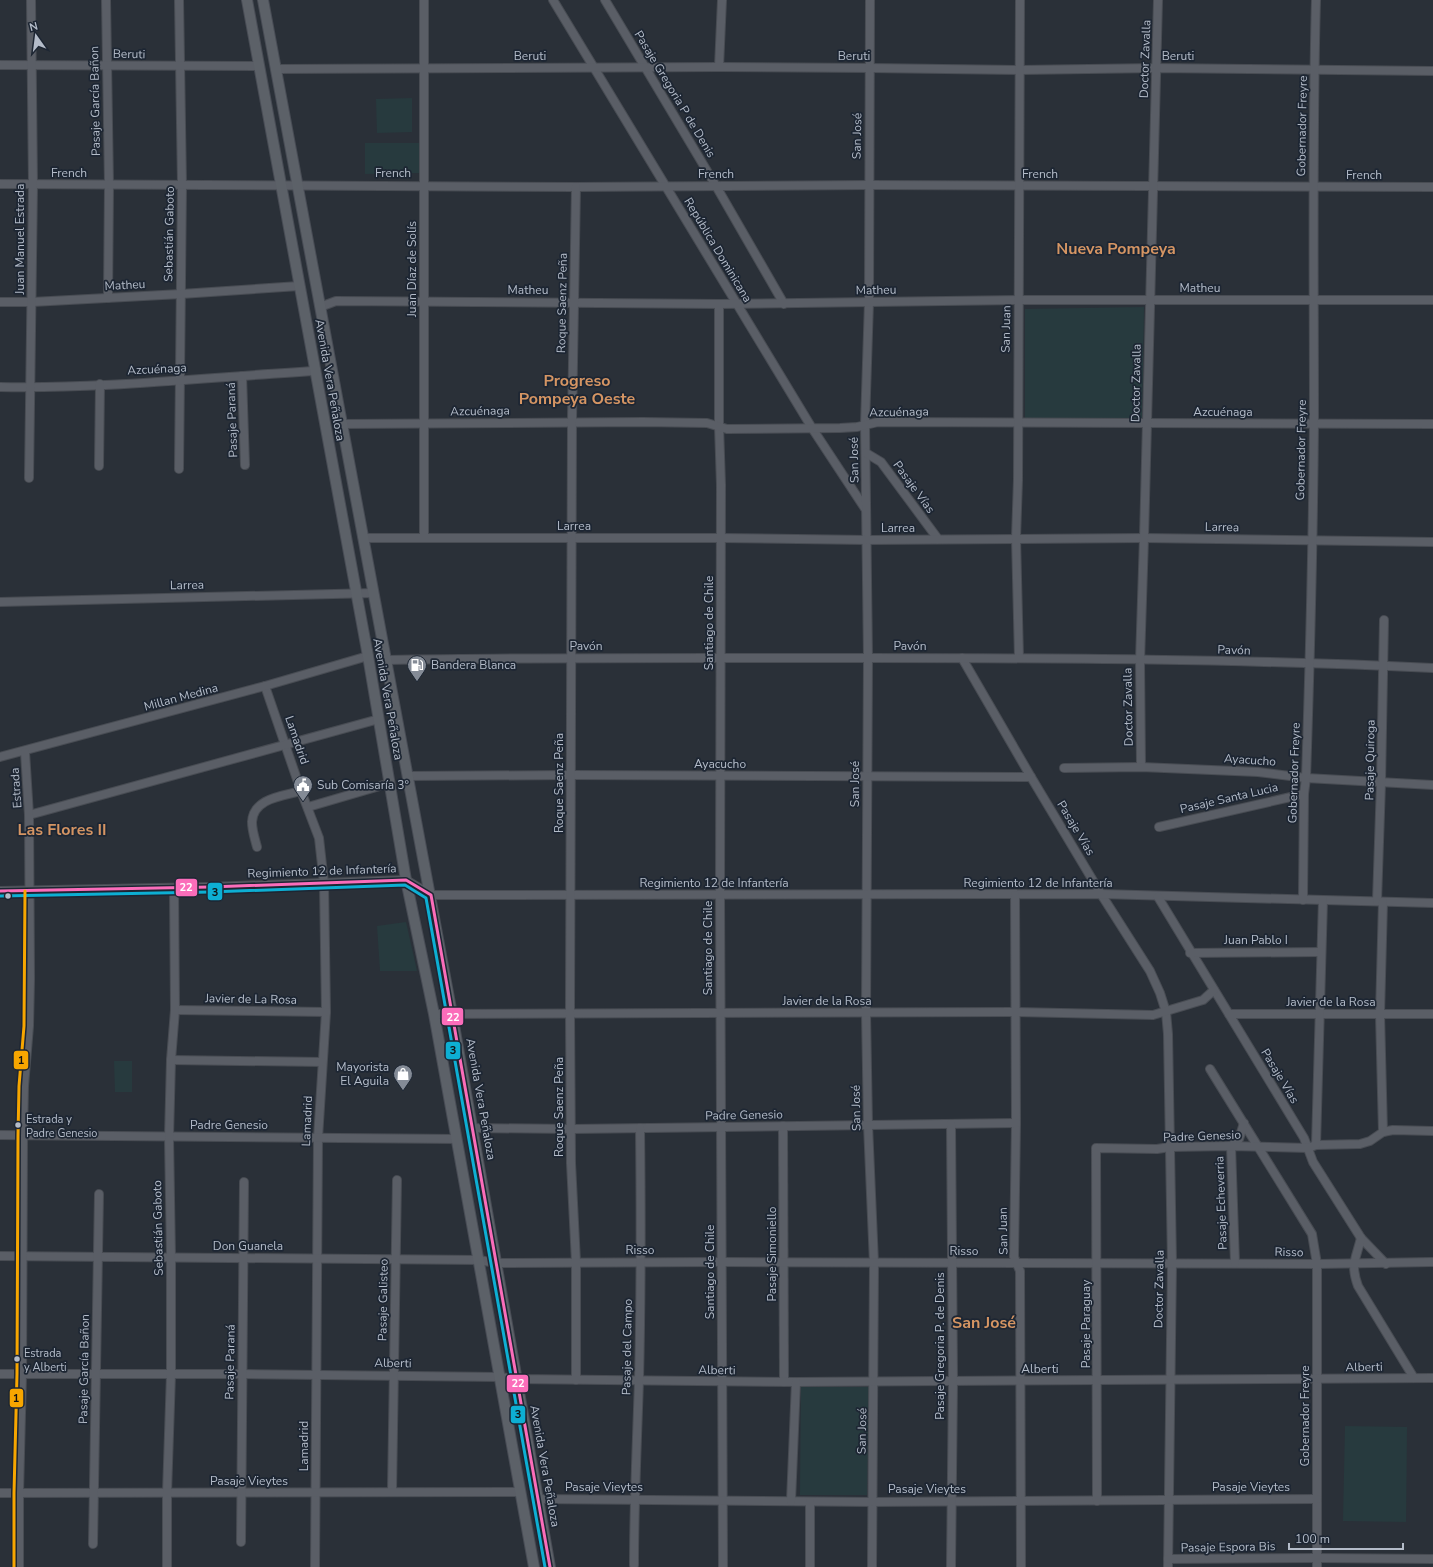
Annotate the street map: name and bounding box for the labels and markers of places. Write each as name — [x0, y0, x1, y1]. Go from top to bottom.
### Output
fuel station icon: Bandera Blanca — [406, 654, 428, 682]
place label: Bandera Blanca — [431, 657, 516, 673]
public building icon: Sub Comisaría 3° — [292, 774, 314, 802]
place label: Sub Comisaría 3° — [317, 777, 409, 793]
unlabelled marker — [3, 891, 13, 901]
place label: Mayorista El Aguila — [336, 1059, 389, 1089]
shop icon: Mayorista El Aguila — [392, 1063, 414, 1091]
place label: Estrada y Padre Genesio — [26, 1112, 97, 1141]
marker: Estrada y Padre Genesio — [13, 1120, 23, 1130]
place label: Estrada y Alberti — [24, 1346, 67, 1375]
marker: Estrada y Alberti — [12, 1354, 22, 1364]

